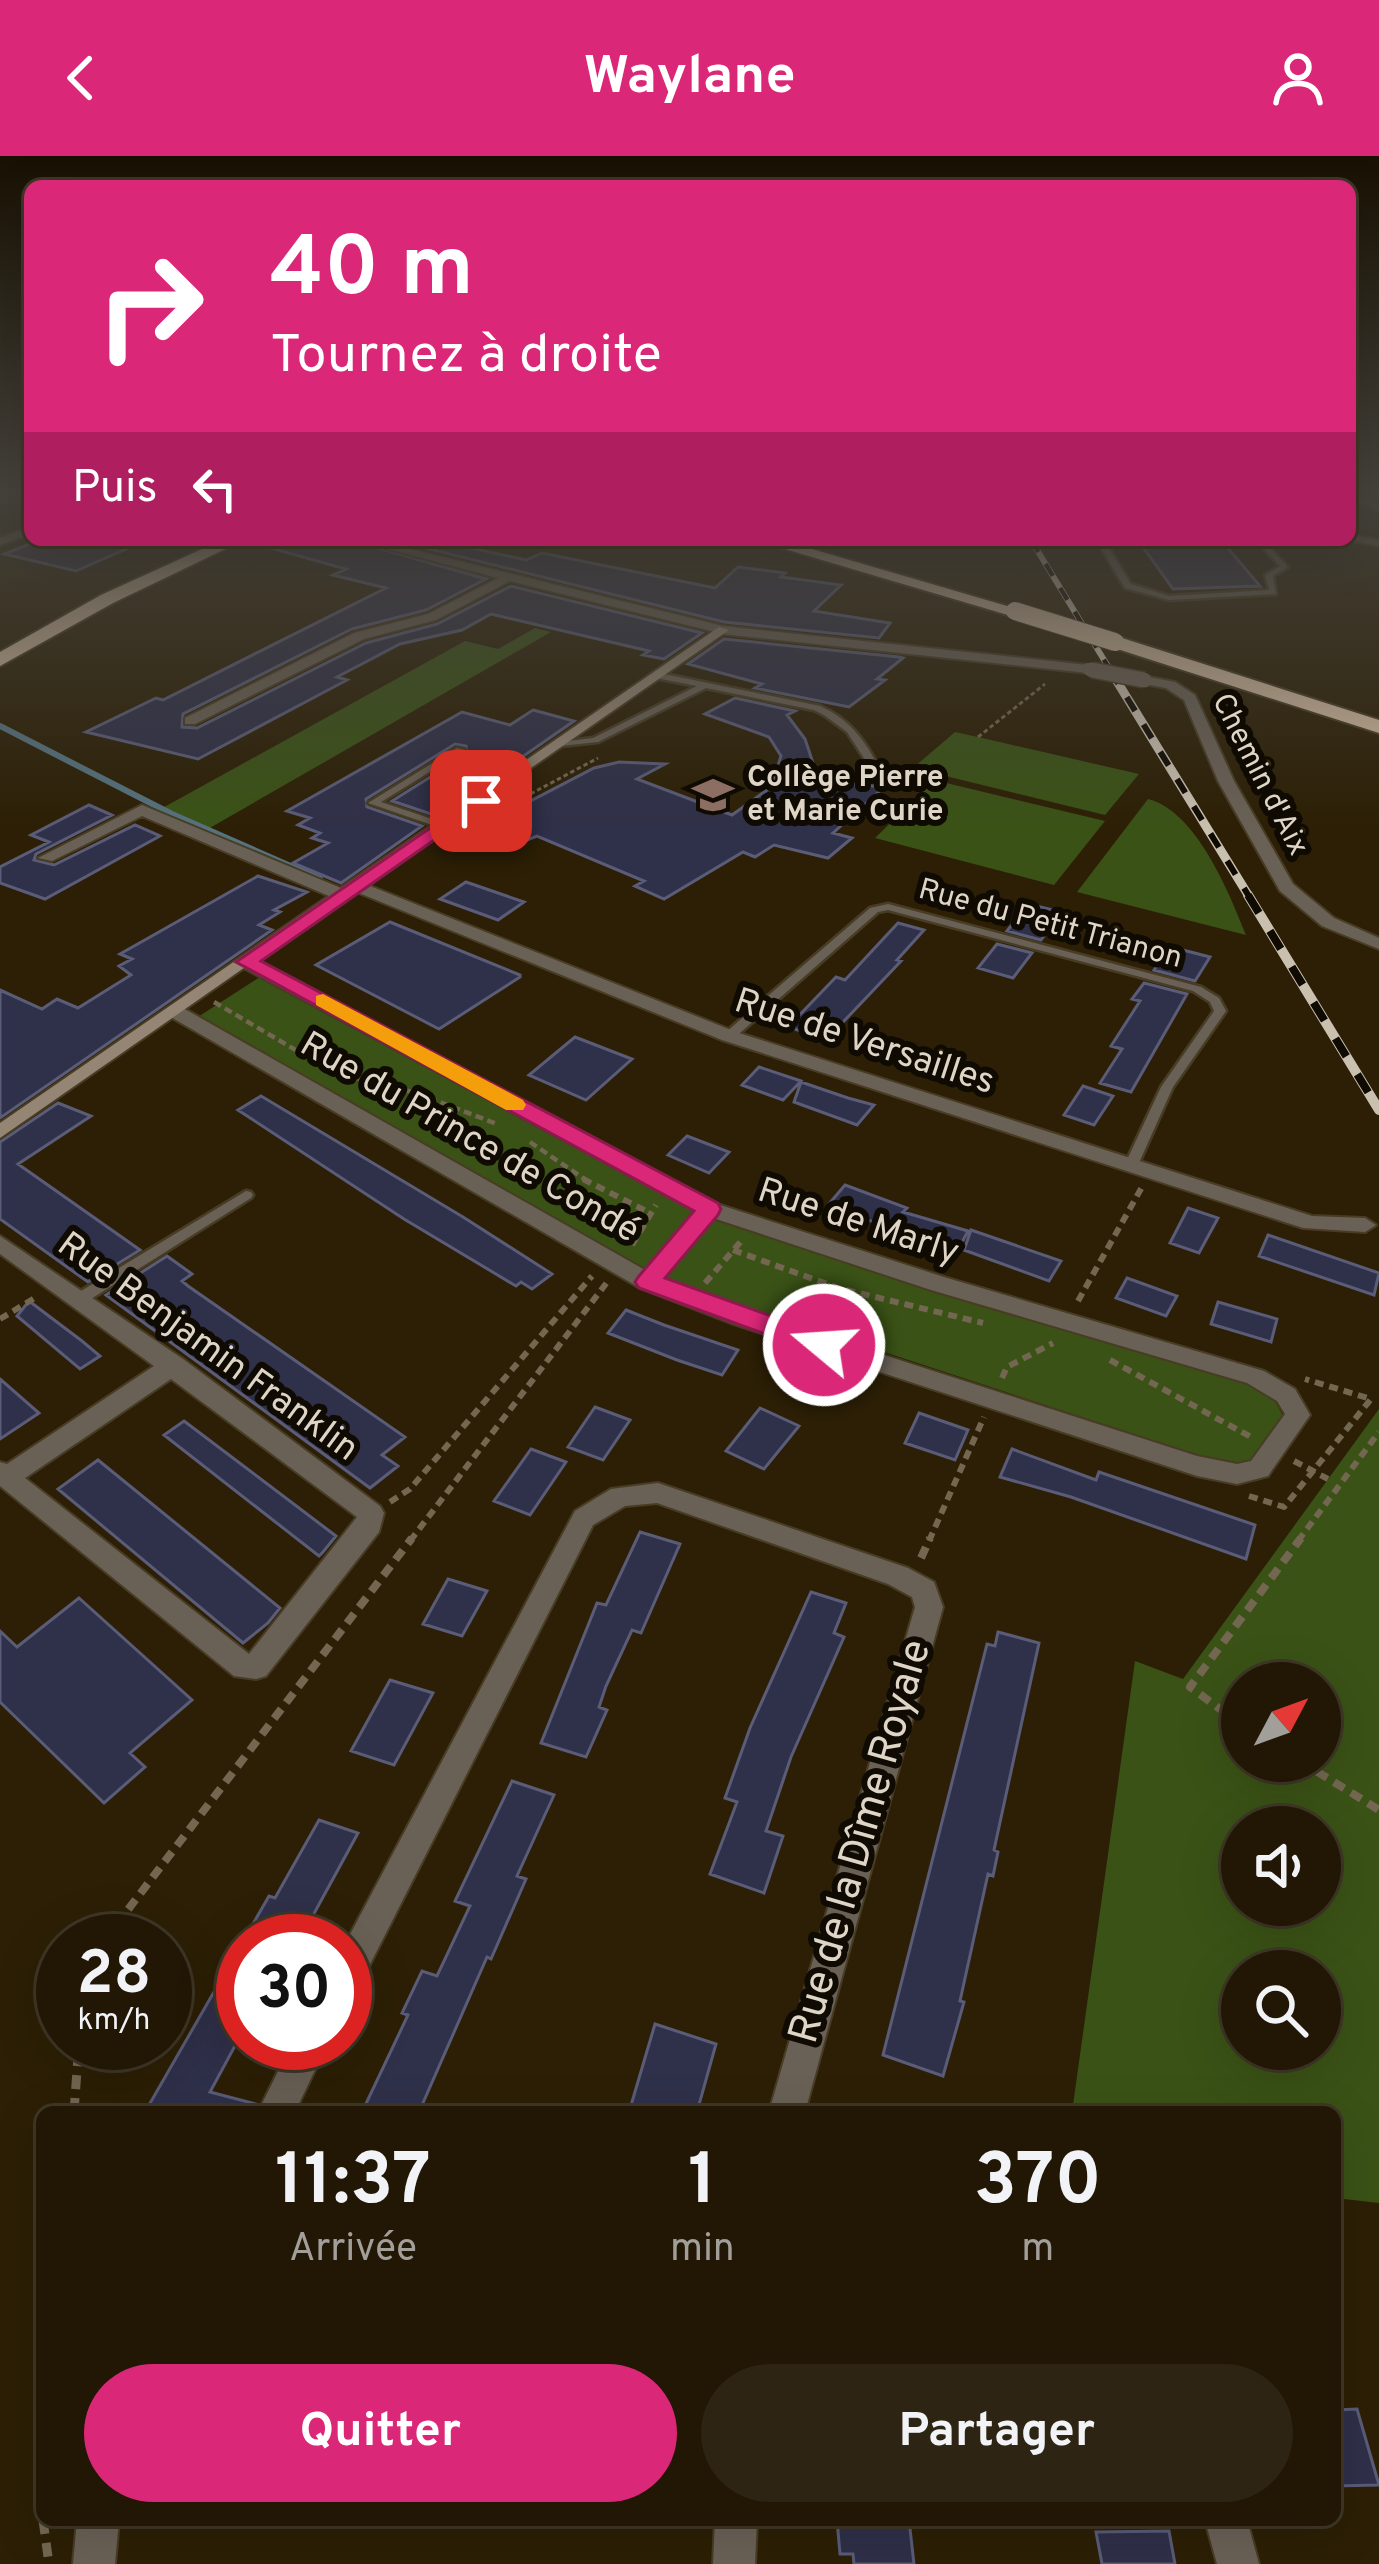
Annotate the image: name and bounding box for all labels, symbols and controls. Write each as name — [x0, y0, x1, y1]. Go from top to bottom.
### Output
text: Waylane — [583, 44, 796, 113]
icon: back — [48, 45, 114, 111]
icon: person — [1265, 45, 1331, 111]
text: 40 m — [270, 219, 474, 325]
icon: right — [72, 228, 228, 384]
text: Tournez à droite — [270, 323, 662, 392]
icon: left — [182, 456, 248, 522]
text: Puis — [72, 461, 158, 518]
street label: Chemin d'Aix — [1202, 688, 1316, 862]
pin — [430, 750, 532, 852]
place label: Collège Pierre et Marie Curie — [747, 760, 944, 831]
icon: arrive — [448, 768, 514, 834]
school or university icon: Collège Pierre et Marie Curie — [690, 772, 736, 818]
street label: Rue du Petit Trianon — [914, 872, 1186, 978]
street label: Rue de Versailles — [728, 979, 1000, 1107]
street label: Rue du Prince de Condé — [291, 1023, 647, 1255]
street label: Rue de Marly — [752, 1169, 964, 1277]
street label: Rue Benjamin Franklin — [47, 1223, 367, 1473]
position arrow — [761, 1282, 887, 1408]
street label: Rue de la Dîme Royale — [779, 1634, 945, 2050]
north arrow — [1221, 1662, 1341, 1782]
map controls — [1221, 1662, 1341, 2070]
button: sound — [1221, 1806, 1341, 1926]
speed limit sign: 30 — [216, 1914, 372, 2070]
text: 28 — [77, 1939, 151, 2015]
button: search — [1221, 1950, 1341, 2070]
text: km/h — [78, 2003, 150, 2040]
text: 11:37 — [275, 2138, 431, 2230]
text: 1 — [688, 2138, 717, 2230]
text: 370 — [974, 2138, 1102, 2230]
text: Arrivée — [289, 2226, 417, 2275]
text: min — [670, 2226, 735, 2275]
text: m — [1021, 2226, 1054, 2275]
button: Quitter — [84, 2364, 677, 2502]
button: Partager — [701, 2364, 1293, 2502]

